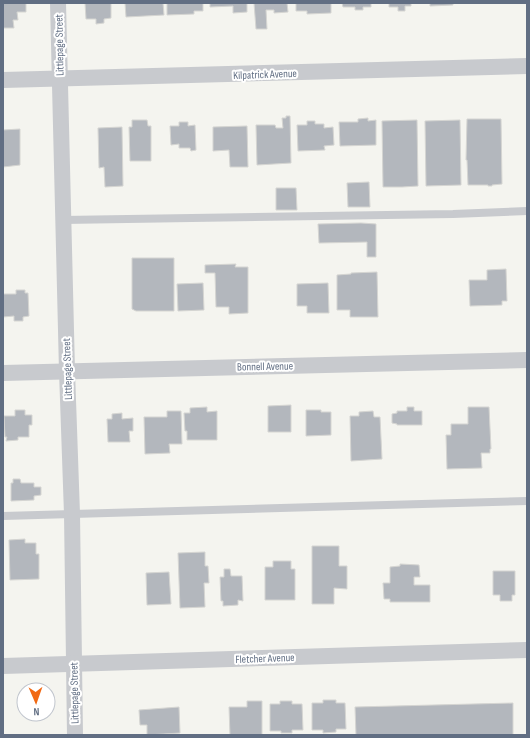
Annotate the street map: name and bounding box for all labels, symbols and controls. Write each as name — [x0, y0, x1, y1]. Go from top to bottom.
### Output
street label: Littlepage Street — [52, 13, 67, 76]
street label: Kilpatrick Avenue — [233, 67, 297, 82]
street label: Littlepage Street — [60, 337, 75, 400]
street label: Bonnell Avenue — [237, 360, 293, 373]
street label: Fletcher Avenue — [235, 651, 295, 666]
street label: Littlepage Street — [67, 661, 82, 724]
north arrow — [16, 682, 56, 722]
text: N — [33, 705, 39, 718]

